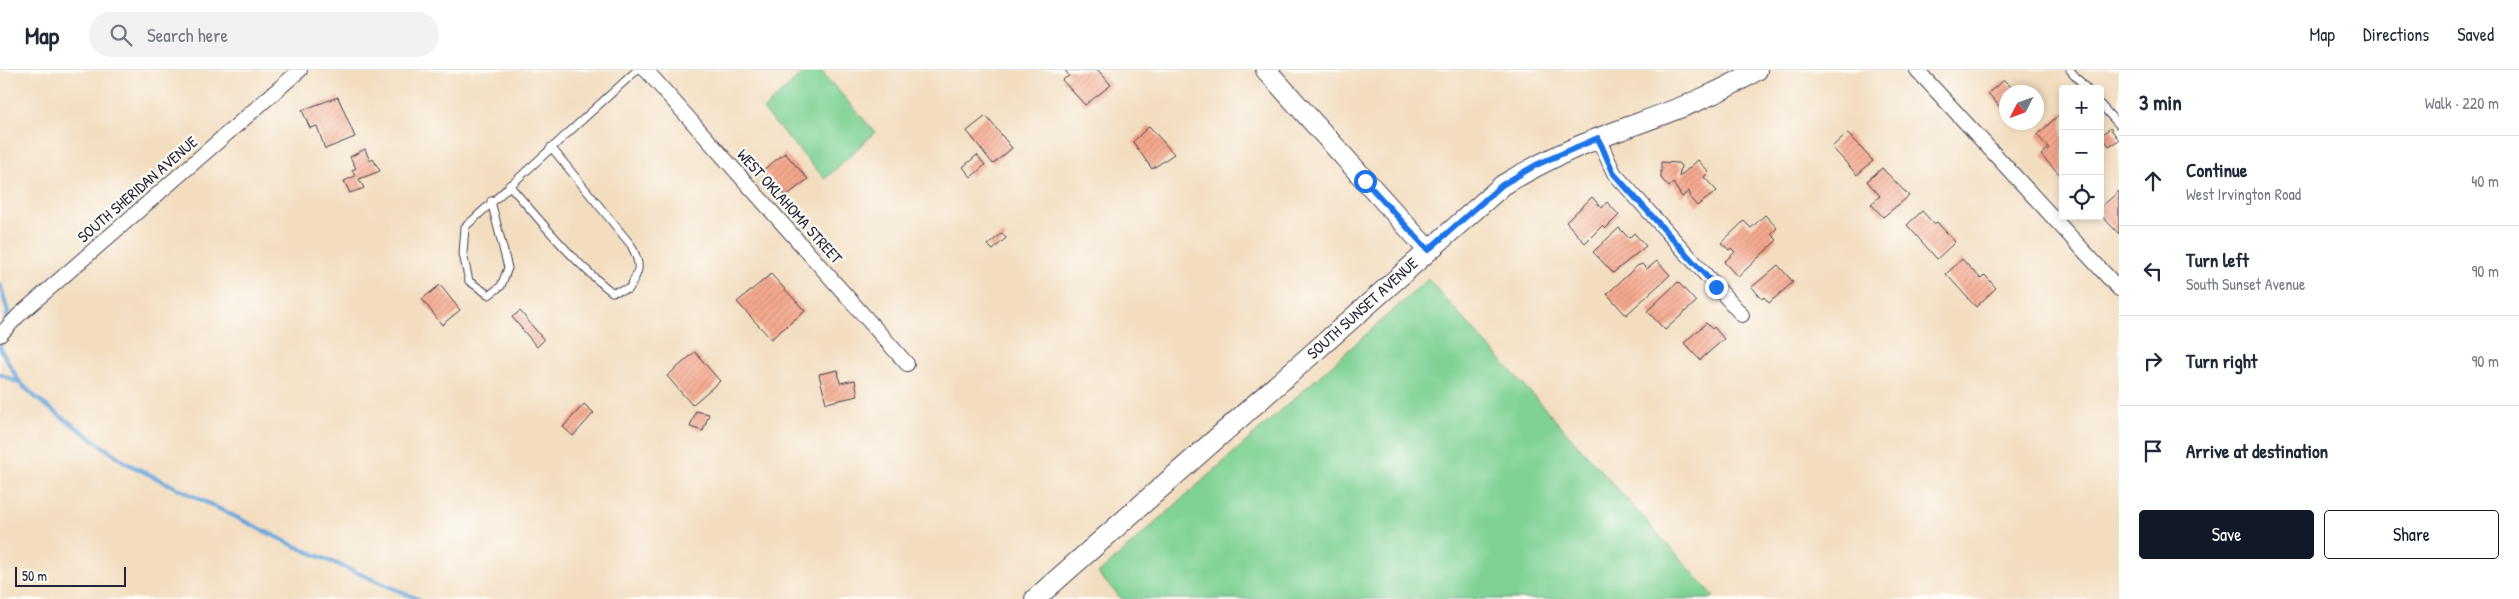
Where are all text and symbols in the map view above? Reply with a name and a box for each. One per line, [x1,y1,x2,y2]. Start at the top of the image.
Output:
search box [89,12,439,57]
text: Map [25,19,59,51]
icon: search [107,21,135,49]
text: Search here [147,22,228,48]
text: Map [2310,22,2335,47]
text: Directions [2363,22,2429,47]
text: Saved [2457,22,2494,47]
north arrow [1999,85,2044,130]
map controls [2059,85,2104,220]
button: + [2059,85,2104,130]
text: 3 min [2139,88,2182,117]
text: Walk · 220 m [2425,92,2499,114]
button: − [2059,130,2104,175]
street label: SOUTH SHERIDAN AVENUE [72,131,202,247]
street label: WEST OKLAHOMA STREET [732,144,848,269]
text: Continue [2186,157,2247,183]
icon: ahead [2139,167,2167,195]
route start [1354,170,1377,193]
text: 40 m [2471,170,2499,192]
button: locate [2059,175,2104,220]
text: West Irvington Road [2186,183,2301,205]
text: Turn left [2186,247,2249,273]
street label: SOUTH SUNSET AVENUE [1302,252,1422,364]
icon: left [2139,257,2167,285]
text: 90 m [2471,260,2499,282]
text: South Sunset Avenue [2186,273,2305,295]
route end [1705,276,1728,299]
icon: right [2139,347,2167,375]
text: Turn right [2186,348,2257,374]
text: 90 m [2471,350,2499,372]
icon: arrive [2139,437,2167,465]
text: Arrive at destination [2186,438,2328,464]
button: Save [2139,510,2314,559]
button: Share [2324,510,2499,559]
scale bar [15,564,126,587]
text: 50 m [22,566,47,585]

